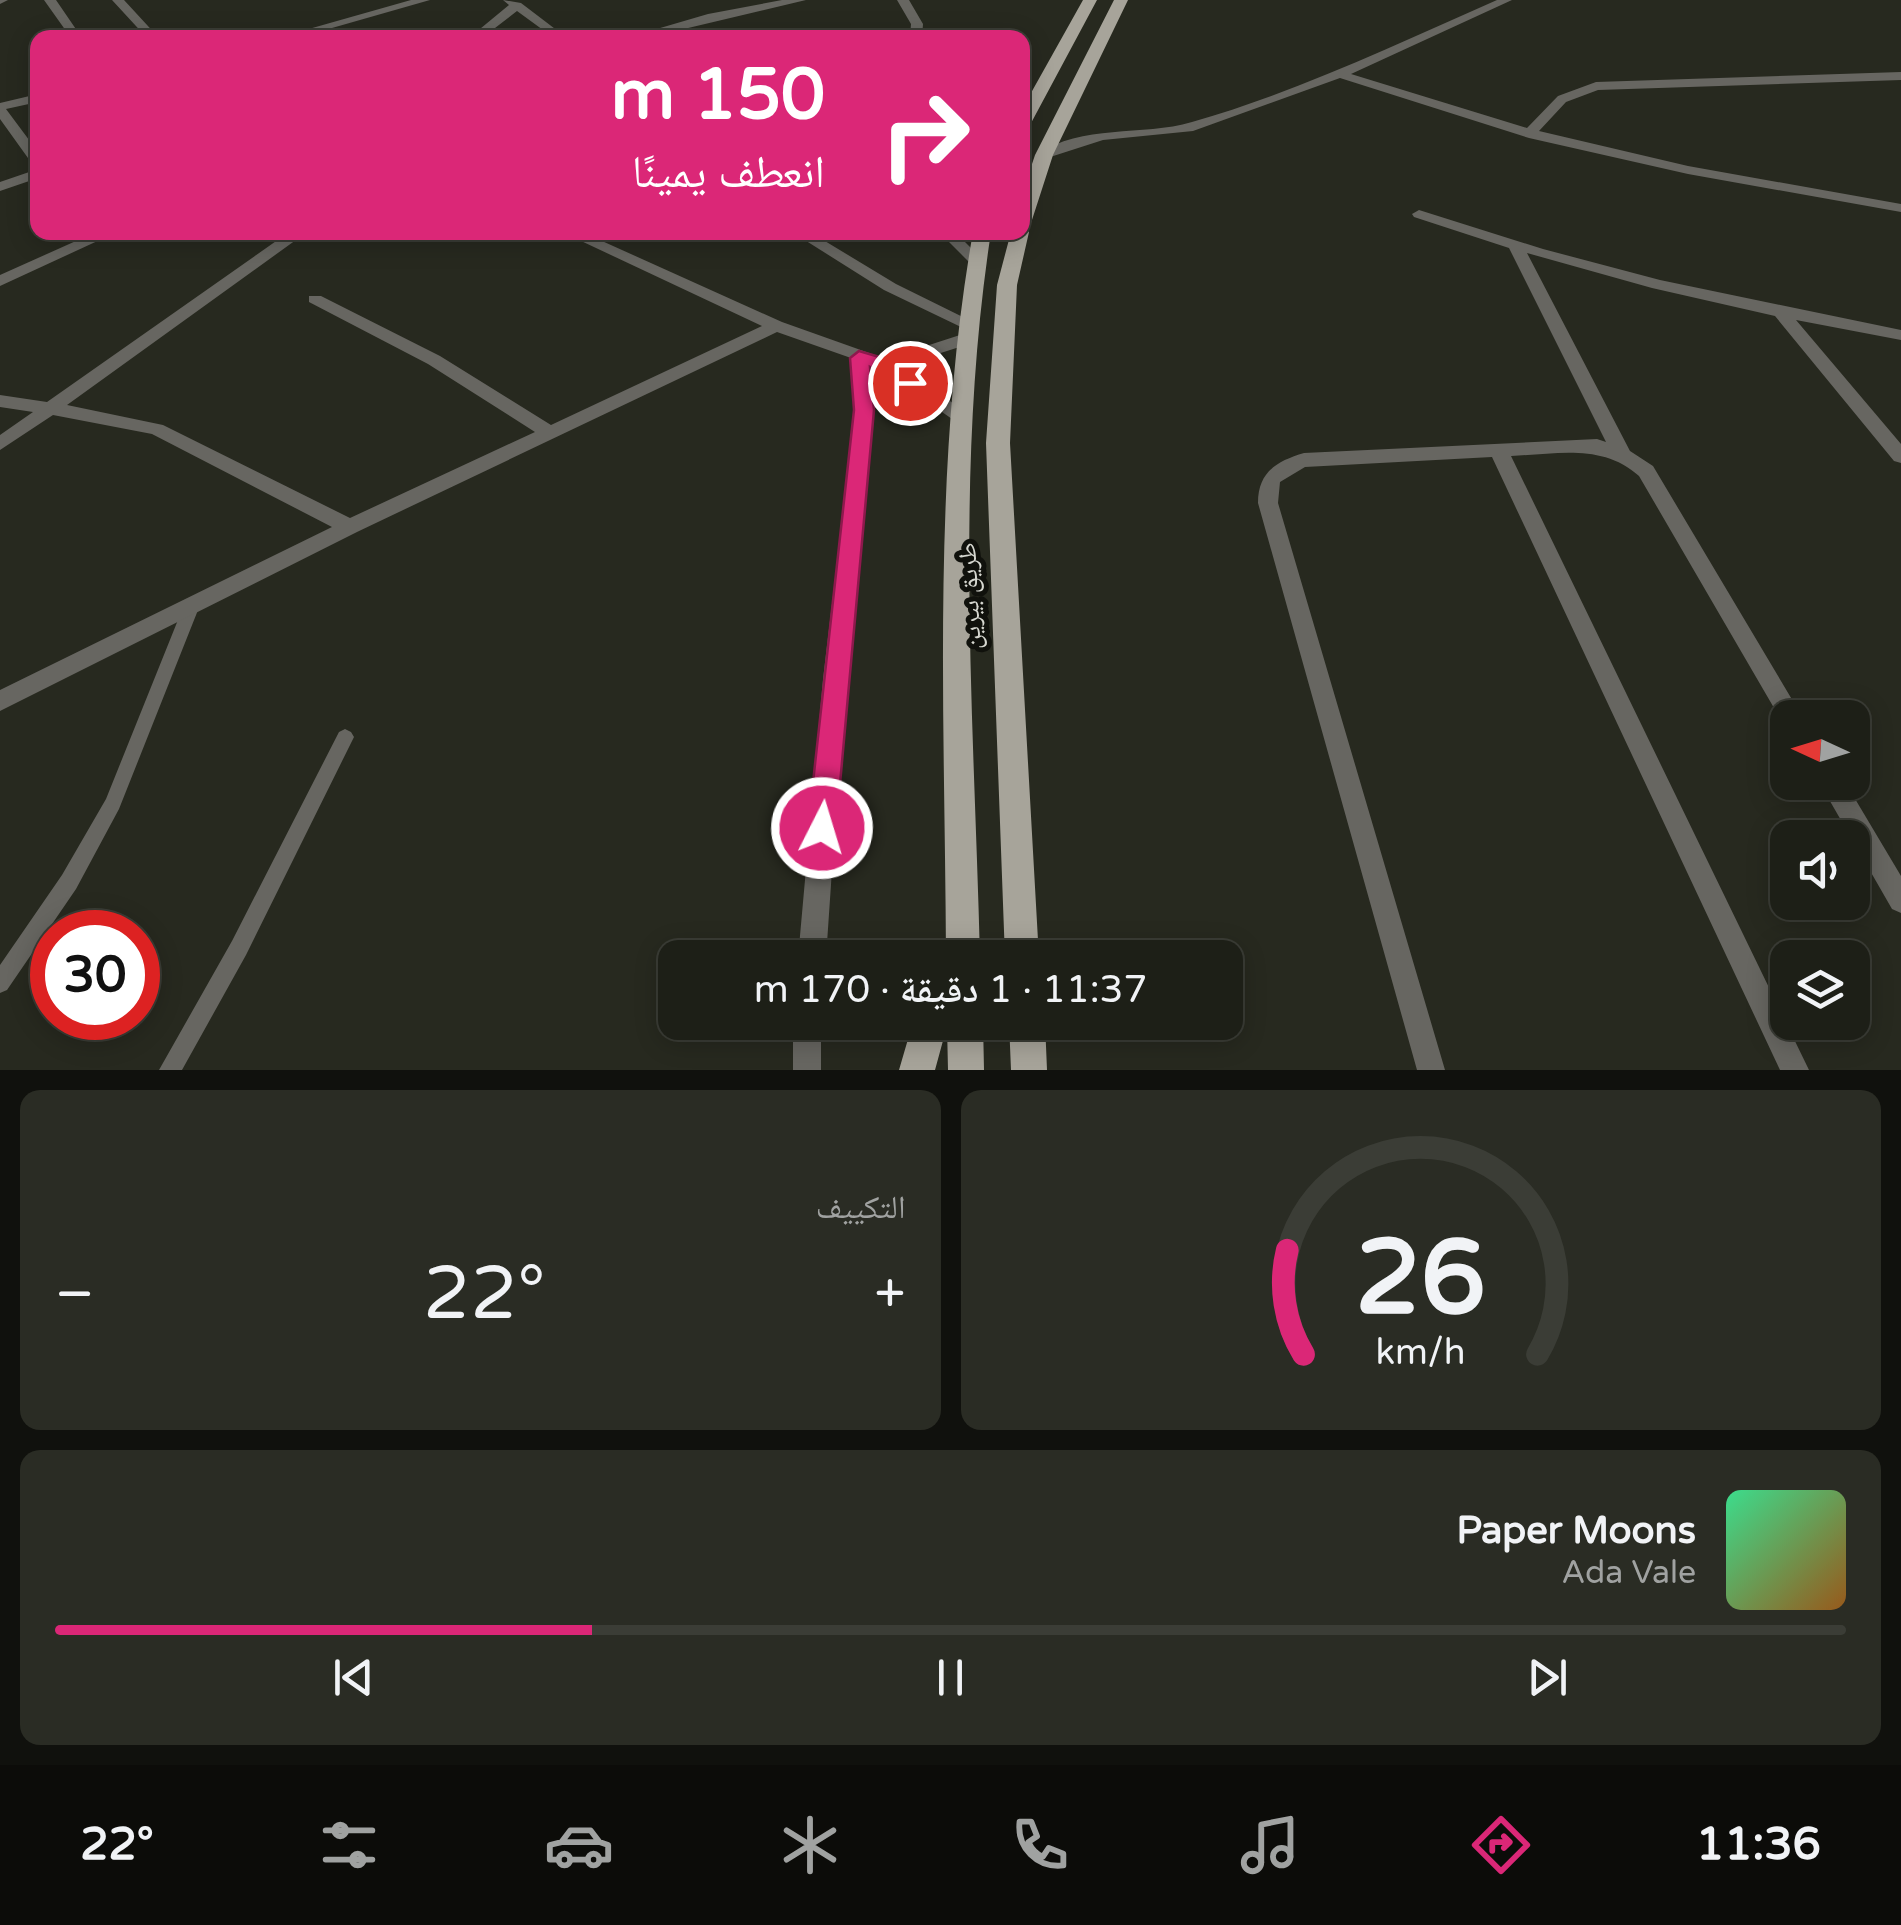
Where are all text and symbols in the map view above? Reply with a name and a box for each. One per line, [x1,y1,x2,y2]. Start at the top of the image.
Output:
text: 150 m [611,54,825,138]
icon: right [860,70,990,200]
text: انعطف يمينًا [632,146,825,200]
pin [868,341,953,426]
icon: arrive [883,356,938,411]
street label: طريق بيرين [952,542,988,650]
north arrow [1770,700,1870,800]
map controls [1770,700,1870,1040]
position arrow [770,776,874,880]
button: sound [1770,820,1870,920]
speed limit sign: 30 [30,910,160,1040]
button: layers [1770,940,1870,1040]
text: 11:37 · 1 دقيقة · 170 m [754,967,1147,1013]
text: التكييف [816,1189,906,1227]
text: 26 [1355,1217,1486,1342]
text: 22° [423,1249,546,1339]
text: − [55,1262,94,1328]
text: + [875,1262,906,1328]
text: km/h [1376,1331,1466,1374]
text: Paper Moons [1456,1508,1696,1554]
text: Ada Vale [1562,1554,1696,1592]
icon: previous [326,1650,381,1705]
icon: pause [923,1650,978,1705]
icon: next [1520,1650,1575,1705]
icon: filters [314,1810,384,1880]
icon: car [544,1810,614,1880]
icon: climate [775,1810,845,1880]
icon: phone [1005,1810,1075,1880]
icon: music [1235,1810,1305,1880]
icon: directions [1466,1810,1536,1880]
text: 22° [80,1818,154,1872]
text: 11:36 [1696,1818,1821,1872]

